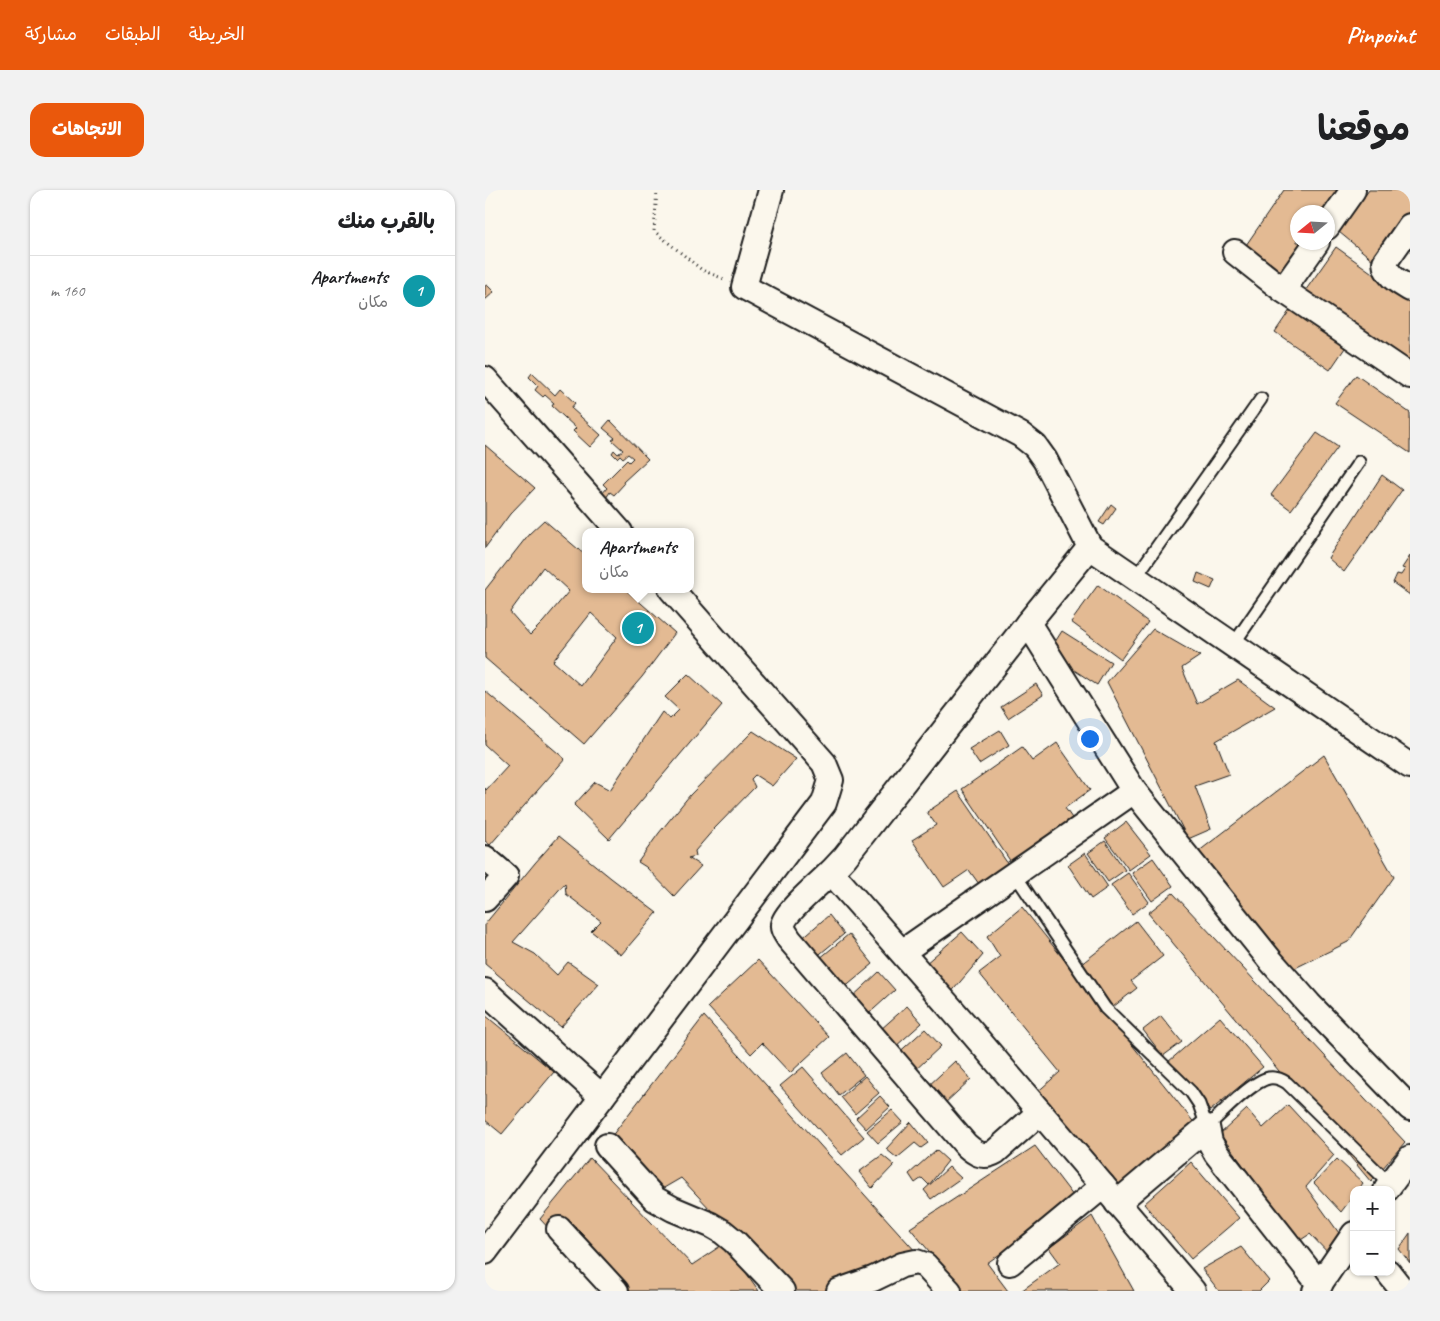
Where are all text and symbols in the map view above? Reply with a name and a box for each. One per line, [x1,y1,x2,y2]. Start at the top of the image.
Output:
text: Pinpoint [1346,20,1415,50]
text: مشاركة [25,23,77,45]
text: الطبقات [105,23,161,45]
text: الخريطة [189,23,245,45]
button: الاتجاهات [30,103,144,157]
text: موقعنا [1317,106,1410,151]
north arrow [1290,205,1335,250]
text: بالقرب منك [338,208,435,234]
text: Apartments [311,265,388,289]
text: 160 m [50,281,84,301]
text: 1 [415,281,423,301]
text: مكان [358,292,388,312]
popup [582,528,694,593]
text: Apartments [599,535,677,559]
text: مكان [599,562,629,582]
pin: 1 [622,609,654,647]
your location [1077,726,1103,752]
map controls [1350,1186,1395,1276]
button: + [1350,1186,1395,1231]
button: − [1350,1231,1395,1276]

